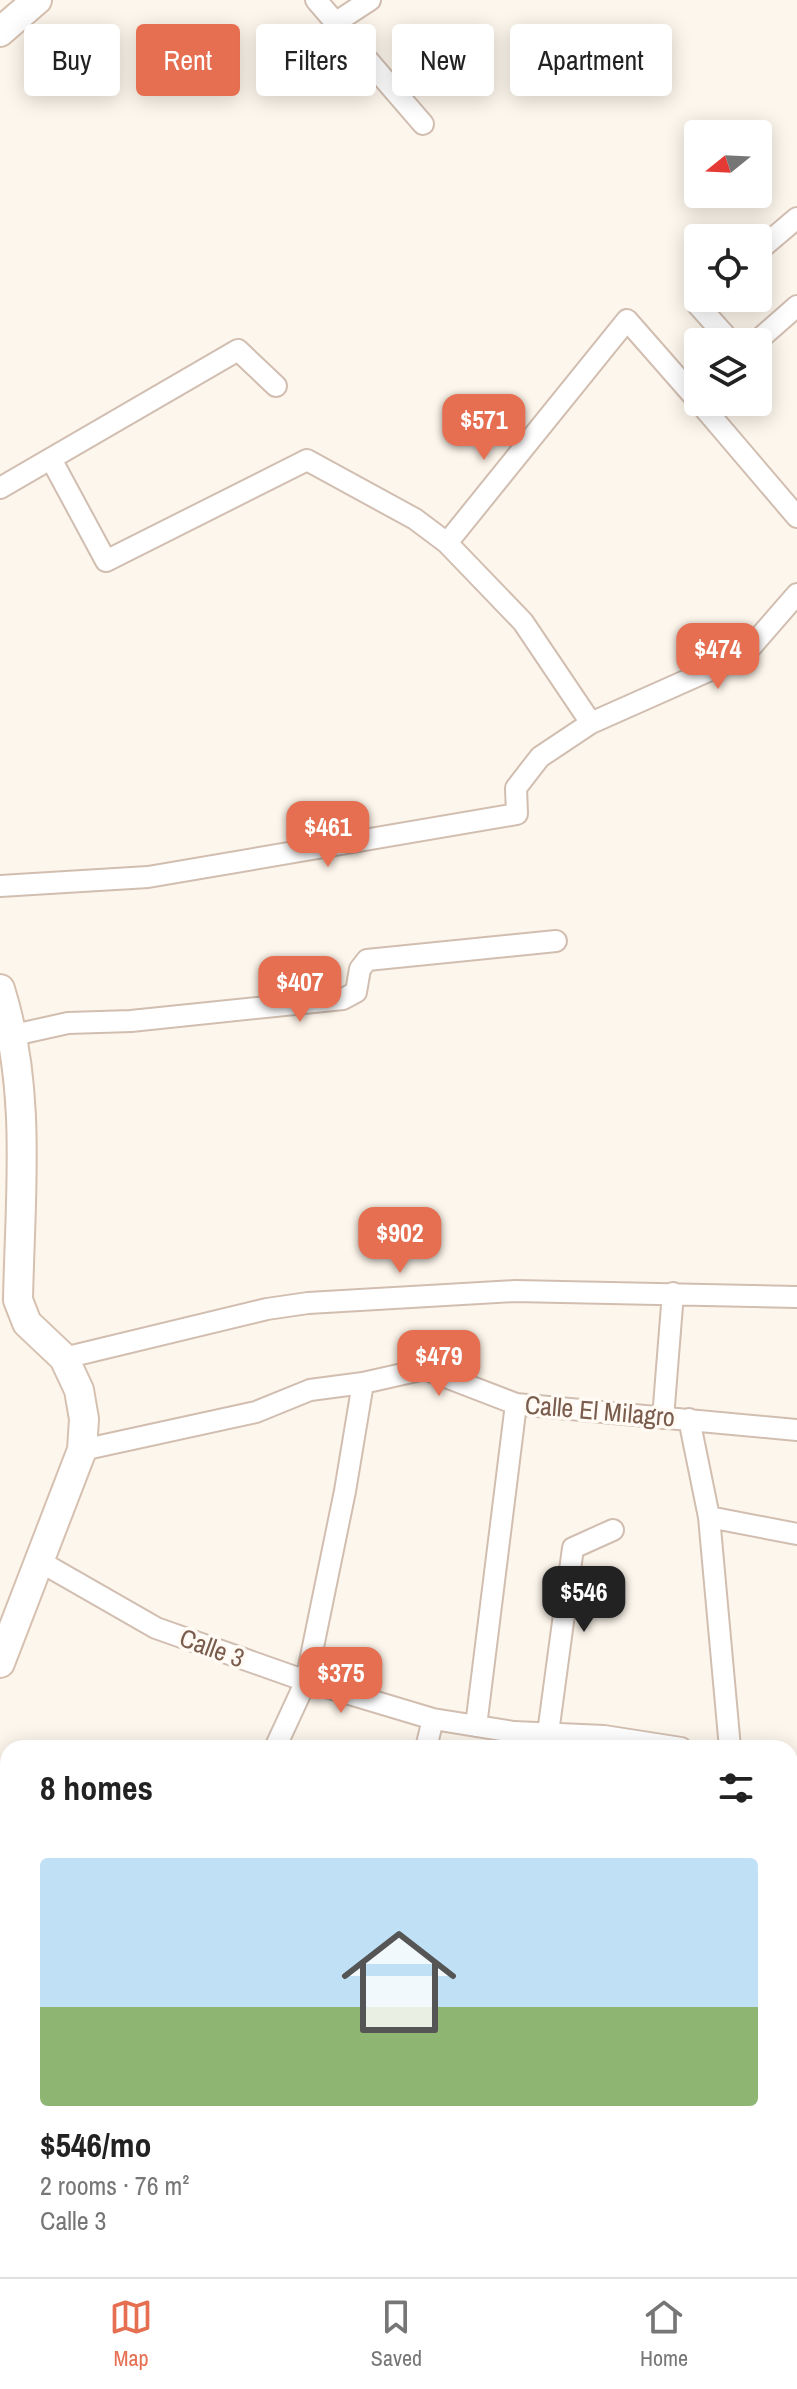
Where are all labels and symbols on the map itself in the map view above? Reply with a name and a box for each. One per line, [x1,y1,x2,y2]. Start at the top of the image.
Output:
north arrow [684,120,772,208]
pin: $571 [437,394,531,462]
pin: $474 [671,623,765,691]
pin: $461 [281,801,375,869]
pin: $407 [253,956,347,1024]
pin: $902 [353,1207,447,1275]
pin: $479 [392,1330,486,1398]
street label: Calle El Milagro [524,1387,677,1434]
pin: $546 [537,1566,631,1634]
street label: Calle 3 [175,1620,249,1675]
pin: $375 [294,1647,388,1715]

